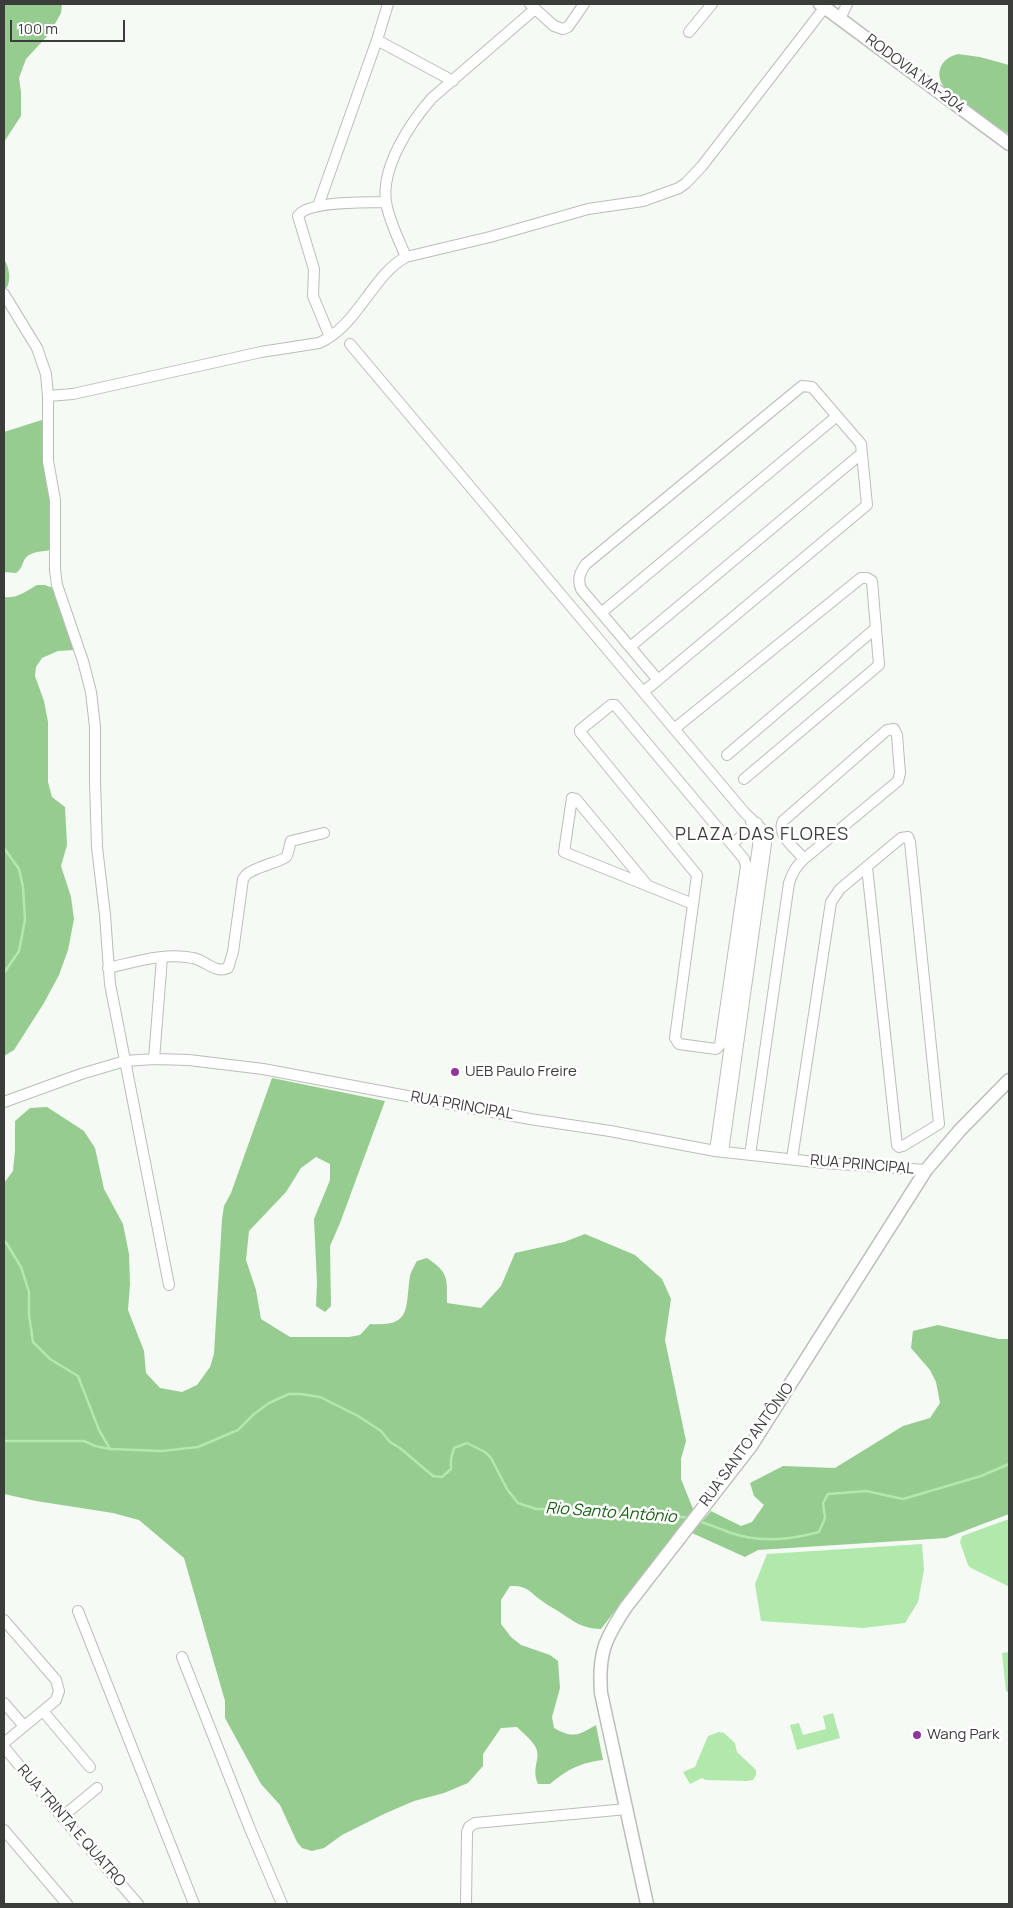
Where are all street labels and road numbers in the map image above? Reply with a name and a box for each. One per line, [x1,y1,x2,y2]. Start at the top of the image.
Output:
street label: RODOVIA MA-204 [862,31,968,117]
street label: RUA PRINCIPAL [409,1088,515,1124]
street label: RUA PRINCIPAL [809,1152,915,1178]
street label: RUA SANTO ANTÔNIO [696,1380,798,1510]
street label: RUA TRINTA E QUATRO [13,1761,129,1891]

